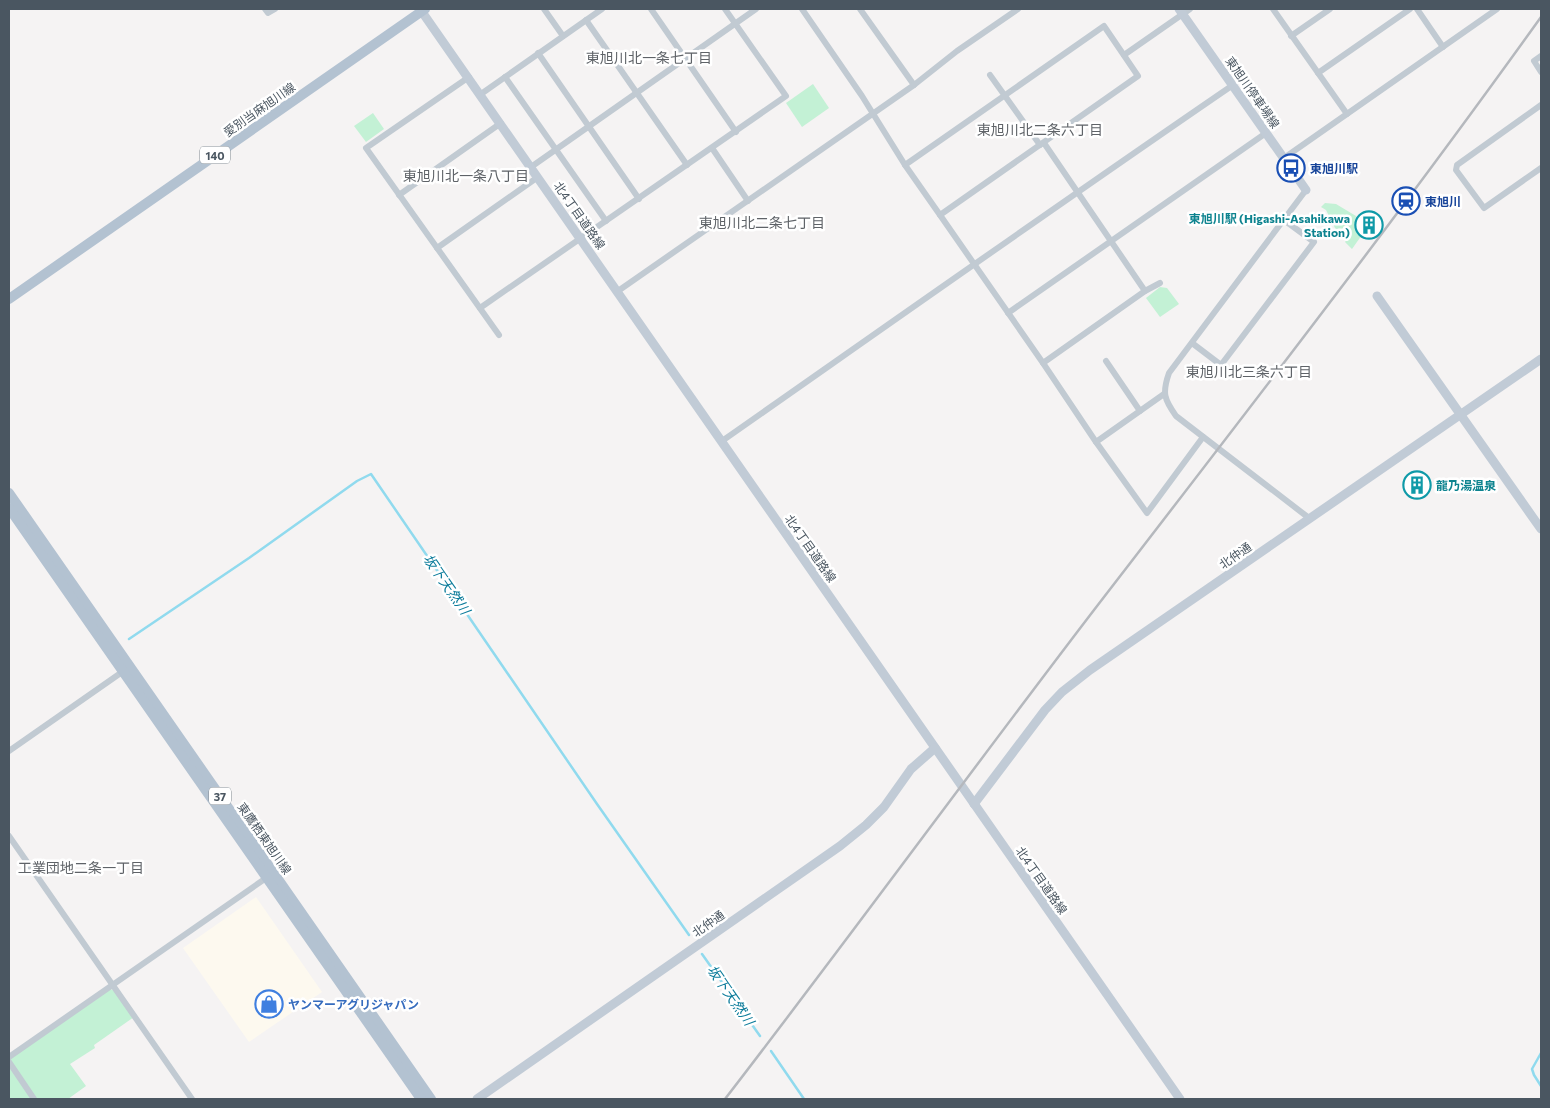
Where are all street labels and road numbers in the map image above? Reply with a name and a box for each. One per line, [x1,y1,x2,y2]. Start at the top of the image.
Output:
street label: 東旭川停車場線 [1223,54,1283,130]
street label: 愛別当麻旭川線 [221,79,297,139]
road number: 140 [200,146,230,164]
street label: 北4丁目道路線 [552,179,608,251]
street label: 北4丁目道路線 [783,512,839,584]
street label: 北仲通 [1216,539,1254,571]
road number: 37 [209,788,231,804]
street label: 東鷹栖東旭川線 [235,800,295,876]
street label: 北4丁目道路線 [1014,844,1070,916]
street label: 北仲通 [689,907,727,939]

